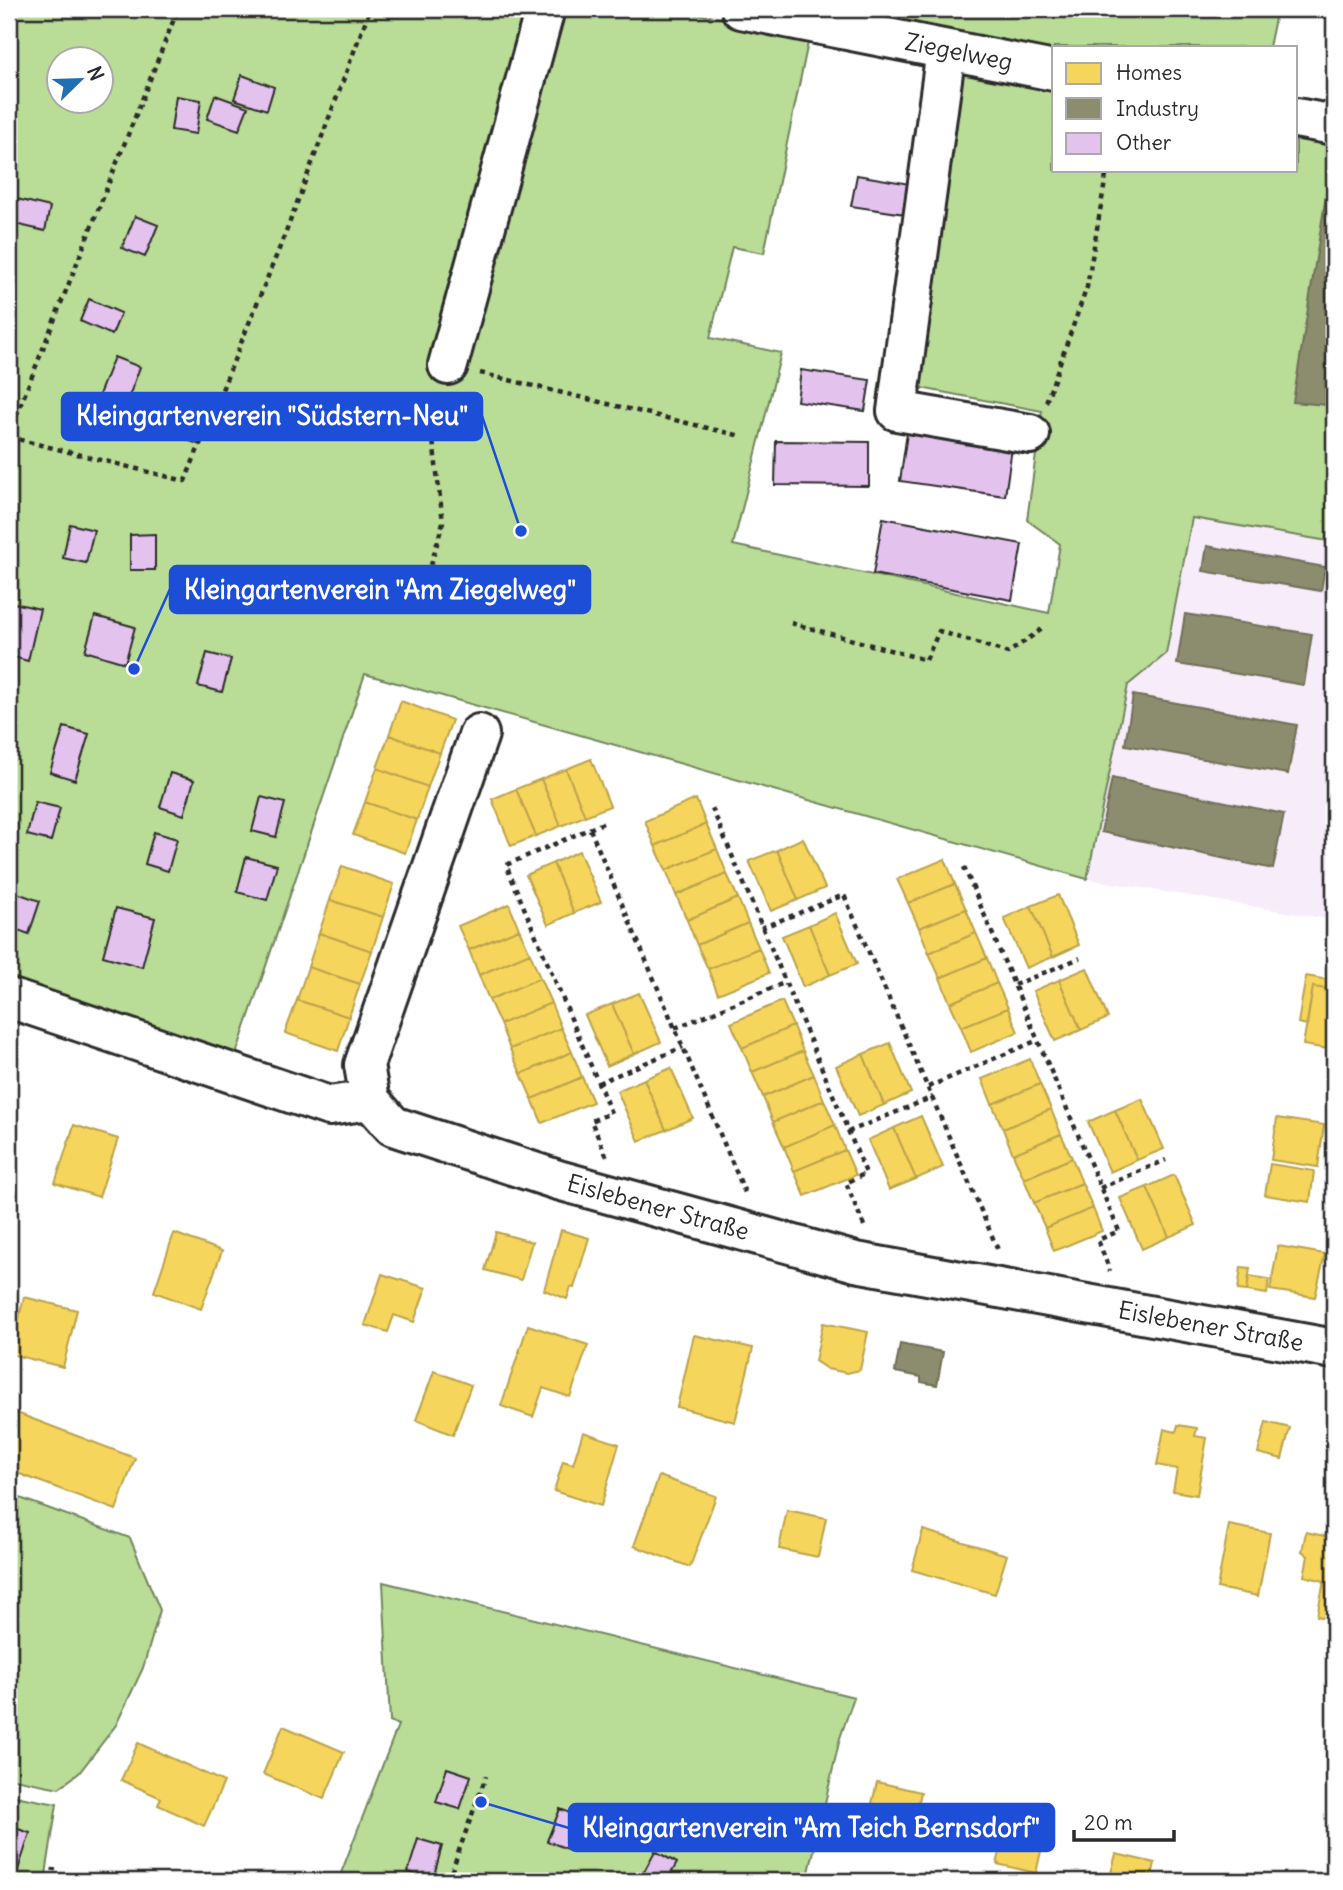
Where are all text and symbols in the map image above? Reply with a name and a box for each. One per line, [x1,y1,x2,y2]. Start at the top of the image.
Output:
street label: Ziegelweg [903,26,1015,76]
north arrow [46,46,116,116]
legend [1052,46,1298,172]
text: Homes [1116,59,1182,86]
text: N [82,63,109,84]
text: Industry [1116,95,1199,122]
text: Other [1116,129,1172,156]
callout: Kleingartenverein "Südstern-Neu" [62,393,482,440]
text: Kleingartenverein "Südstern-Neu" [76,399,468,432]
callout: Kleingartenverein "Am Ziegelweg" [170,566,590,613]
text: Kleingartenverein "Am Ziegelweg" [184,573,576,606]
street label: Eislebener Straße [564,1167,753,1246]
street label: Eislebener Straße [1116,1294,1306,1357]
scale bar [1074,1799,1173,1843]
callout: Kleingartenverein "Am Teich Bernsdorf" [569,1804,1054,1851]
text: 20 m [1084,1809,1133,1836]
text: Kleingartenverein "Am Teich Bernsdorf" [582,1811,1040,1844]

